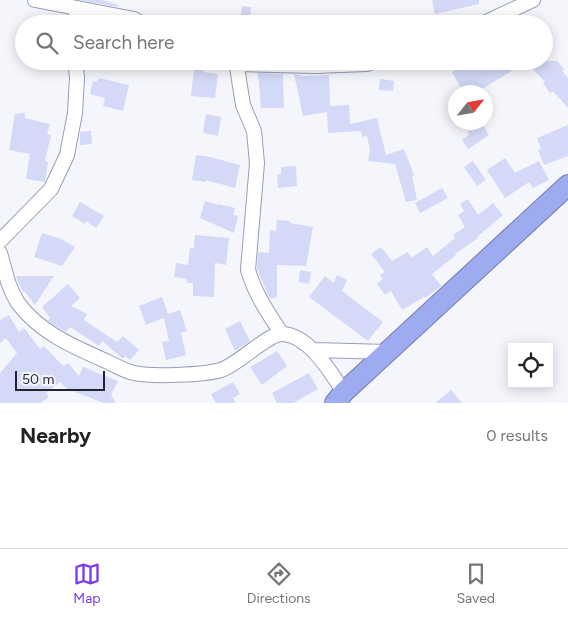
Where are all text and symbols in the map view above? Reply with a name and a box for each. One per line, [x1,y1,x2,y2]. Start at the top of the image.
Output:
search box [15,15,553,70]
icon: search [33,29,61,57]
text: Search here [73,31,175,54]
north arrow [448,85,493,130]
map controls [508,343,553,388]
button: locate [508,343,553,388]
scale bar [15,368,105,391]
text: 50 m [22,371,54,388]
text: Nearby [20,423,91,448]
text: 0 results [486,426,548,445]
tab: Map [73,560,101,607]
tab: Directions [247,560,311,607]
tab: Saved [456,560,495,607]

